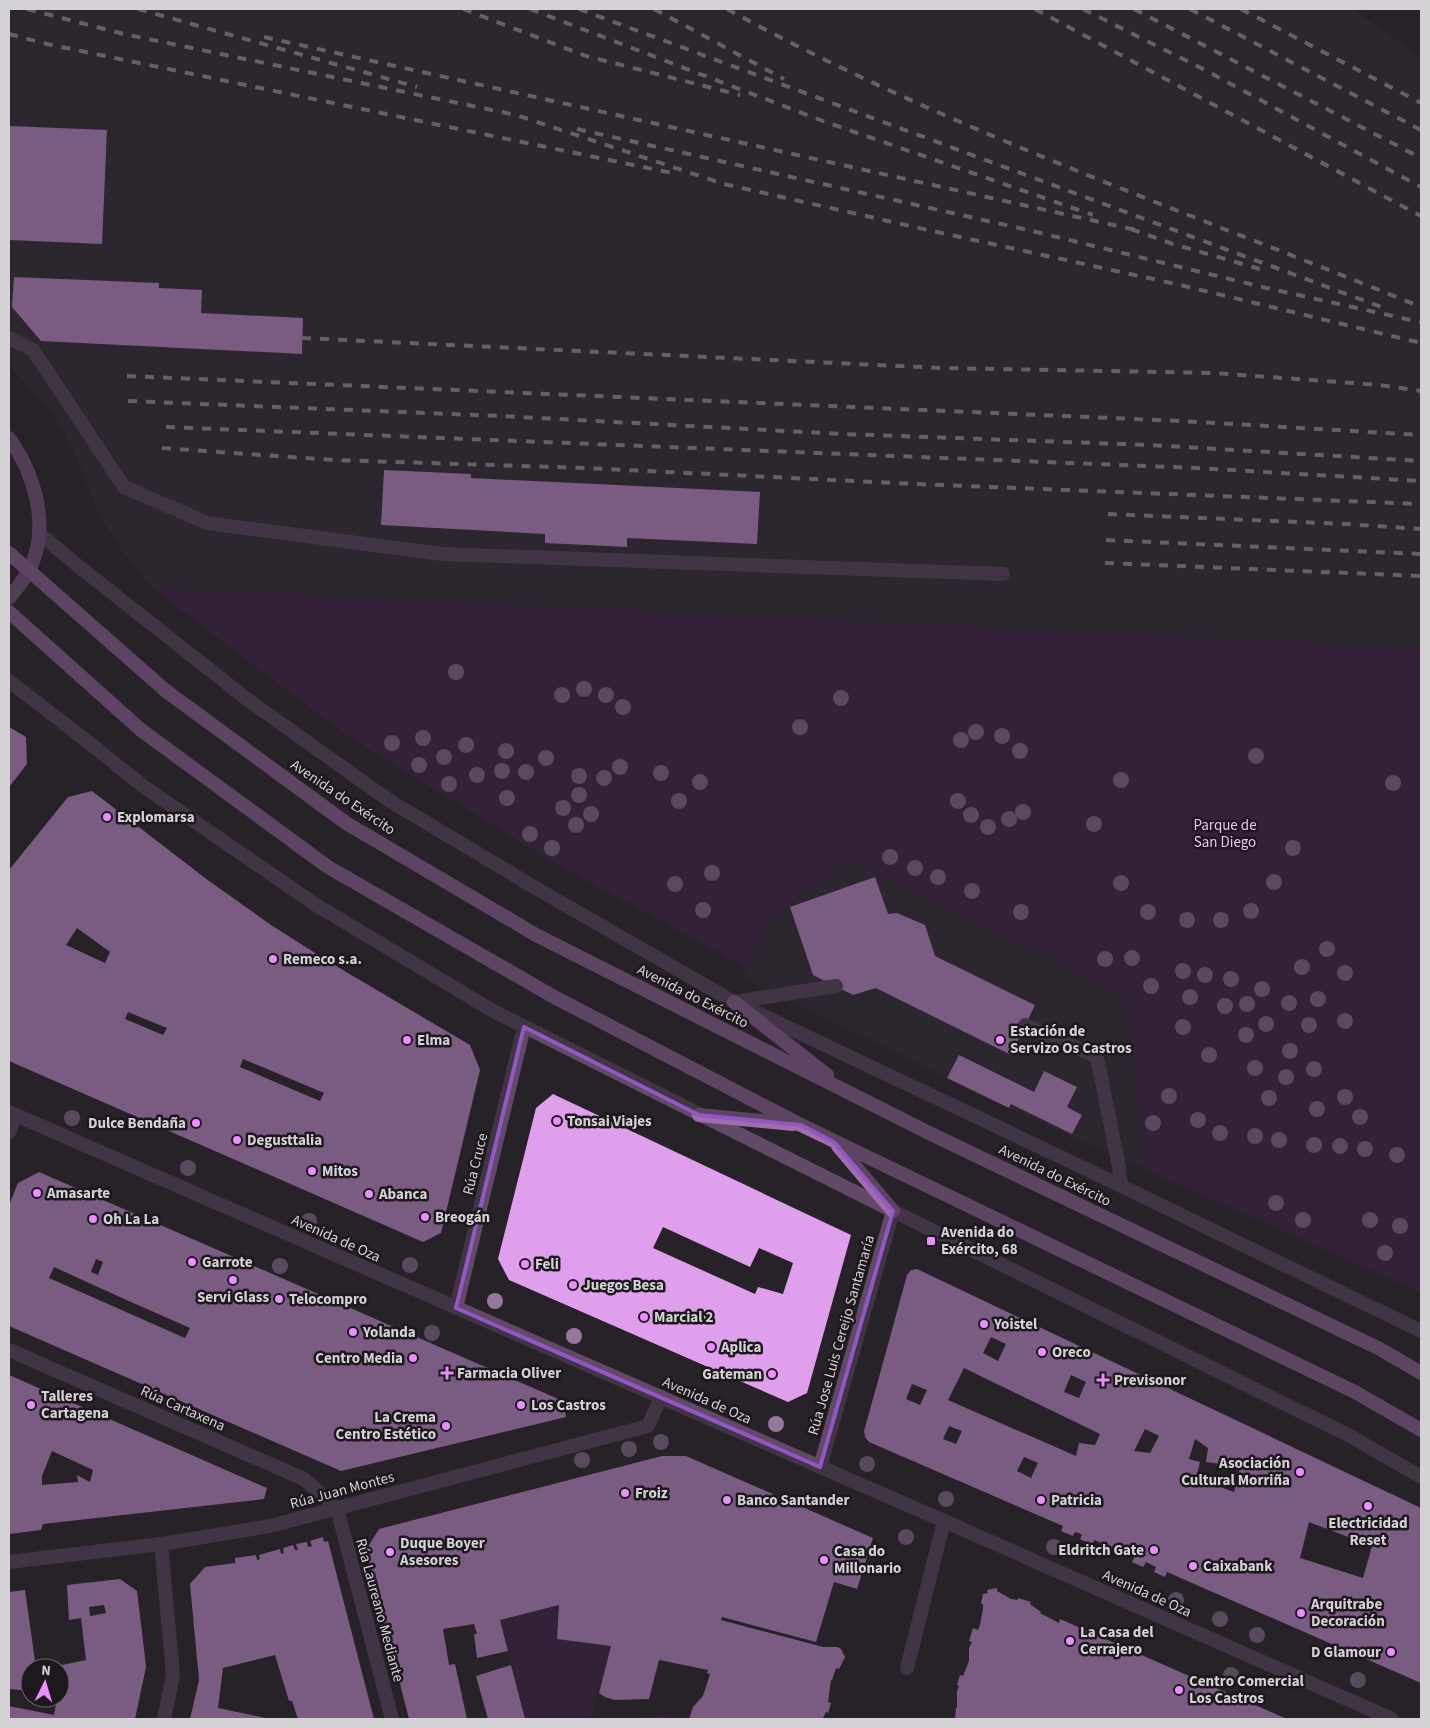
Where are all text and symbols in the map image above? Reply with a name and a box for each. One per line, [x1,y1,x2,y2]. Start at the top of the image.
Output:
street label: Avenida do Exército [286,754,399,840]
place label: Explomarsa [117,807,195,828]
marker: Explomarsa [101,811,113,823]
park label: Parque de San Diego [1193,815,1257,853]
place label: Remeco s.a. [283,949,362,970]
marker: Remeco s.a. [267,953,279,965]
street label: Avenida do Exército [633,959,752,1034]
place label: Estación de Servizo Os Castros [1010,1021,1132,1059]
place label: Elma [417,1030,450,1051]
marker: Elma [401,1034,413,1046]
marker: Estación de Servizo Os Castros [994,1034,1006,1046]
place label: Tonsai Viajes [567,1111,652,1132]
place label: Dulce Bendaña [88,1113,186,1134]
marker: Tonsai Viajes [551,1115,563,1127]
marker: Dulce Bendaña [190,1117,202,1129]
place label: Degusttalia [247,1130,322,1151]
street label: Rúa Cruce [458,1131,493,1197]
marker: Degusttalia [231,1134,243,1146]
street label: Avenida do Exército [995,1139,1114,1212]
place label: Mitos [322,1161,358,1182]
marker: Mitos [306,1165,318,1177]
place label: Amasarte [46,1183,110,1204]
place label: Abanca [378,1184,427,1205]
marker: Amasarte [31,1187,43,1199]
marker: Abanca [363,1188,375,1200]
place label: Breogán [435,1207,490,1228]
place label: Oh La La [103,1209,159,1230]
street label: Avenida de Oza [288,1209,384,1267]
marker: Breogán [419,1211,431,1223]
marker: Oh La La [87,1213,99,1225]
place label: Avenida do Exército, 68 [940,1222,1018,1260]
street label: Rúa Jose Luis Cereijo Santamaría [803,1233,880,1438]
marker: Avenida do Exército, 68 [925,1235,937,1247]
place label: Garrote [202,1252,253,1273]
place label: Feli [535,1254,559,1275]
marker: Garrote [186,1256,198,1268]
marker: Feli [519,1258,531,1270]
marker: Servi Glass [227,1274,239,1286]
place label: Juegos Besa [583,1275,664,1296]
marker: Juegos Besa [567,1279,579,1291]
place label: Servi Glass [197,1287,269,1308]
place label: Telocompro [289,1289,367,1310]
marker: Telocompro [273,1293,285,1305]
place label: Marcial 2 [654,1307,714,1328]
marker: Marcial 2 [638,1311,650,1323]
place label: Yoistel [993,1314,1038,1335]
marker: Yoistel [978,1318,990,1330]
place label: Yolanda [362,1322,416,1343]
marker: Yolanda [347,1326,359,1338]
place label: Aplica [720,1337,761,1358]
marker: Aplica [705,1341,717,1353]
place label: Oreco [1052,1342,1091,1363]
marker: Oreco [1036,1346,1048,1358]
place label: Centro Media [315,1348,403,1369]
marker: Centro Media [407,1352,419,1364]
place label: Farmacia Oliver [457,1363,561,1384]
place label: Gateman [702,1364,762,1385]
marker: Farmacia Oliver [441,1367,453,1379]
marker: Gateman [766,1368,778,1380]
place label: Previsonor [1114,1370,1186,1391]
street label: Avenida de Oza [659,1371,755,1429]
marker: Previsonor [1096,1373,1110,1387]
street label: Rúa Cartaxena [137,1380,228,1436]
place label: Talleres Cartagena [41,1386,109,1424]
place label: Los Castros [531,1395,606,1416]
marker: Talleres Cartagena [25,1399,37,1411]
marker: Los Castros [515,1399,527,1411]
place label: La Crema Centro Estético [336,1407,436,1445]
marker: La Crema Centro Estético [440,1420,452,1432]
place label: Asociación Cultural Morriña [1181,1453,1290,1491]
street label: Rúa Juan Montes [288,1466,397,1514]
marker: Asociación Cultural Morriña [1294,1466,1306,1478]
place label: Froiz [635,1483,668,1504]
marker: Froiz [619,1487,631,1499]
place label: Banco Santander [737,1490,850,1511]
place label: Patricia [1051,1490,1102,1511]
marker: Banco Santander [721,1494,733,1506]
marker: Patricia [1035,1494,1047,1506]
marker: Electricidad Reset [1362,1500,1374,1512]
place label: Electricidad Reset [1328,1513,1408,1551]
place label: Duque Boyer Asesores [399,1533,485,1571]
street label: Rúa Laureano Mediante [350,1536,409,1684]
place label: Eldritch Gate [1058,1540,1144,1561]
place label: Casa do Millonario [834,1541,901,1579]
marker: Eldritch Gate [1148,1544,1160,1556]
marker: Duque Boyer Asesores [384,1546,396,1558]
marker: Casa do Millonario [818,1554,830,1566]
place label: Caixabank [1203,1556,1273,1577]
marker: Caixabank [1187,1560,1199,1572]
street label: Avenida de Oza [1099,1564,1195,1622]
place label: Arquitrabe Decoración [1310,1594,1385,1632]
marker: Arquitrabe Decoración [1295,1607,1307,1619]
place label: La Casa del Cerrajero [1080,1622,1154,1660]
marker: La Casa del Cerrajero [1064,1635,1076,1647]
place label: D Glamour [1311,1642,1381,1663]
marker: D Glamour [1385,1646,1397,1658]
north arrow [20,1658,70,1708]
text: N [41,1661,52,1681]
place label: Centro Comercial Los Castros [1189,1671,1305,1709]
marker: Centro Comercial Los Castros [1173,1684,1185,1696]

